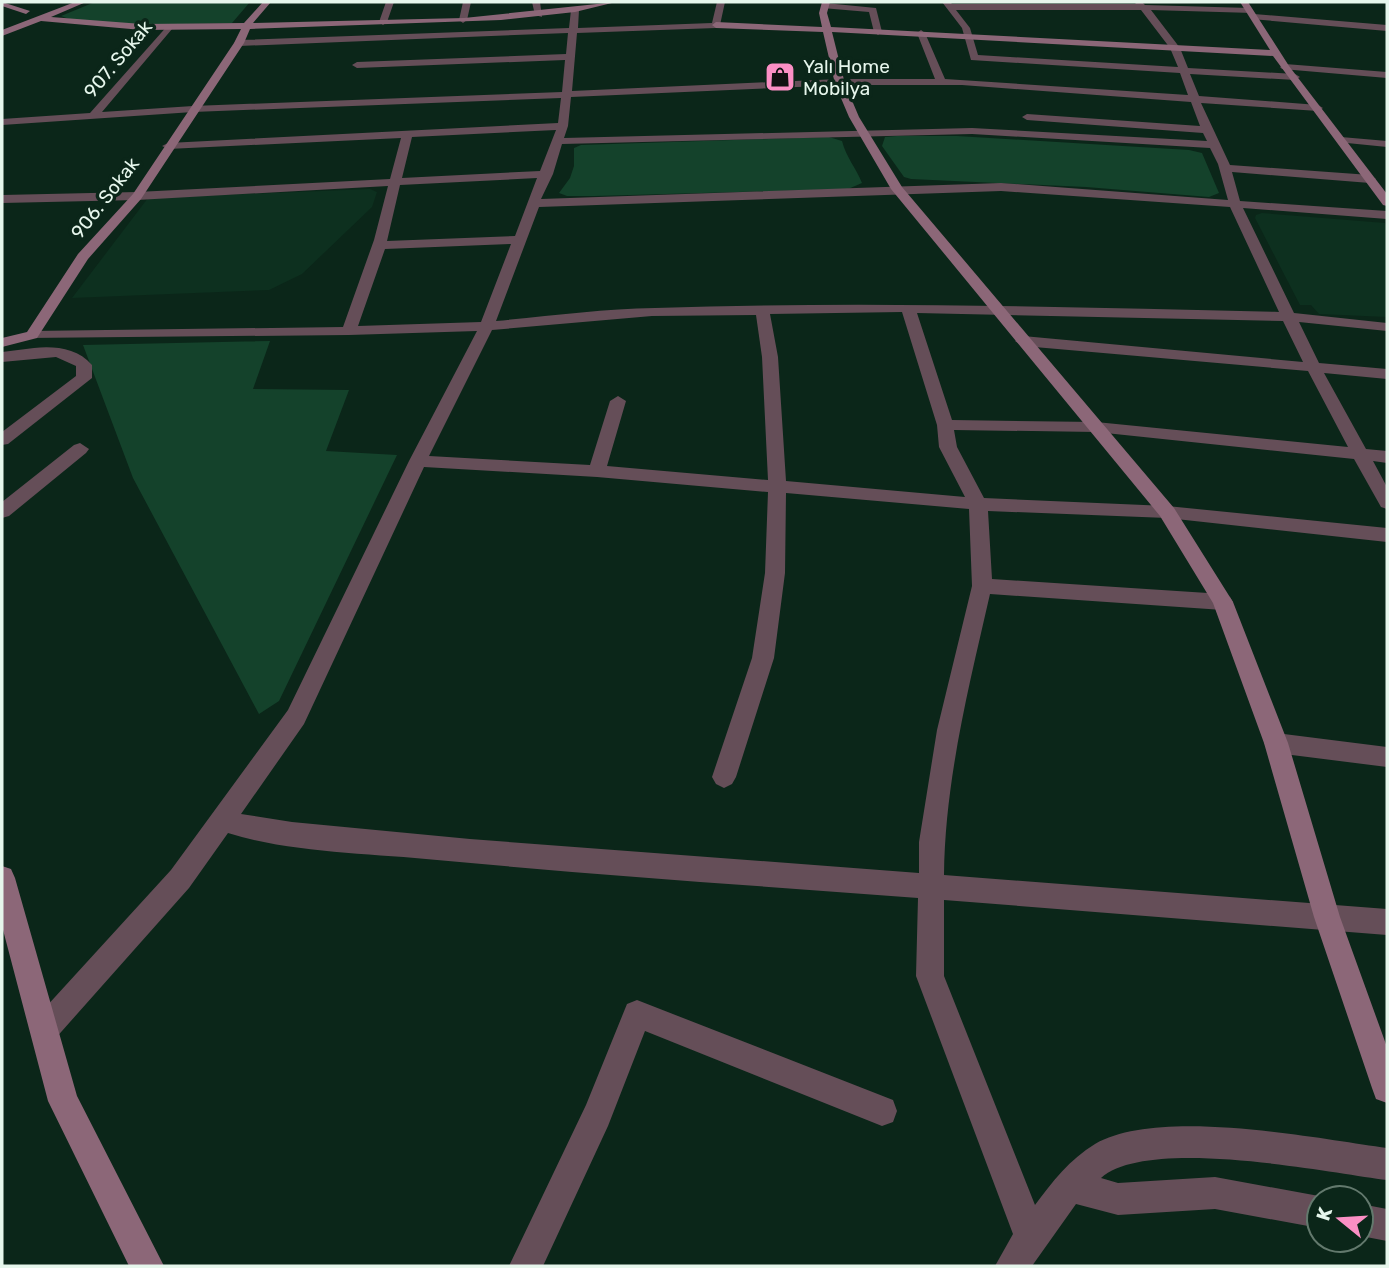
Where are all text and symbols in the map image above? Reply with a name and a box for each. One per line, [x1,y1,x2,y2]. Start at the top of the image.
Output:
street label: 907. Sokak [79,15,157,102]
place label: Yalı Home Mobilya [803,55,890,100]
shop icon: Yalı Home Mobilya [763,60,797,94]
street label: 906. Sokak [66,153,144,243]
north arrow [1305,1184,1375,1254]
text: K [1311,1204,1337,1223]

